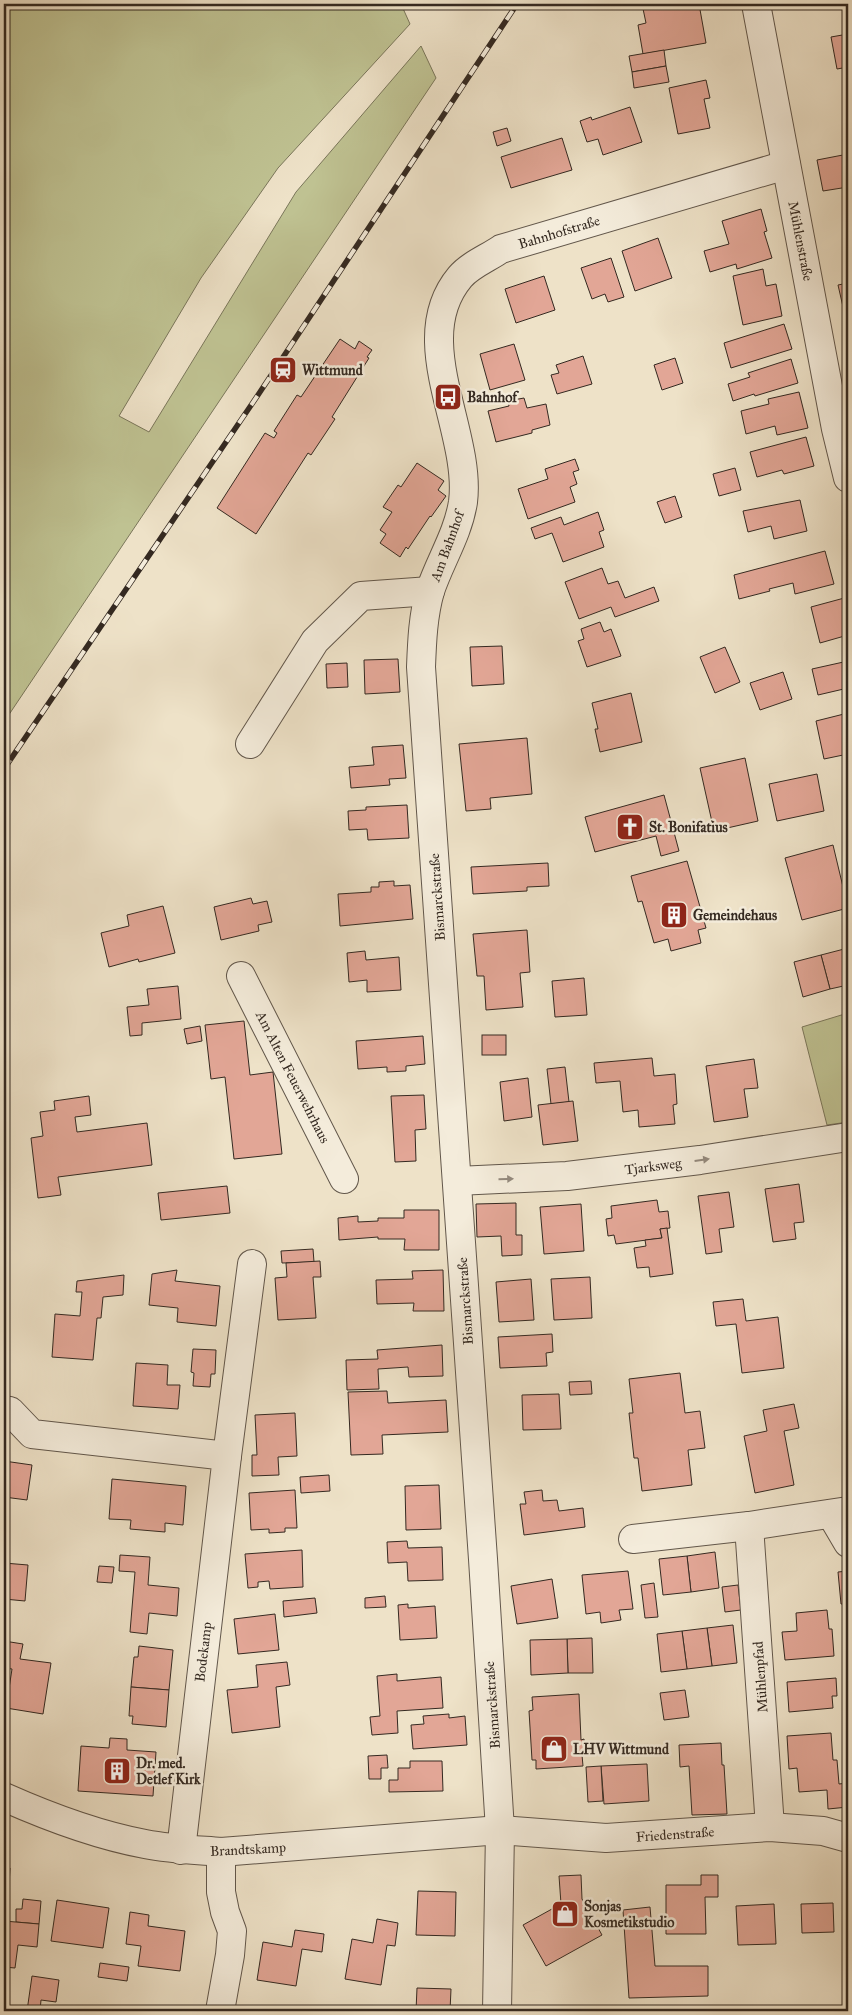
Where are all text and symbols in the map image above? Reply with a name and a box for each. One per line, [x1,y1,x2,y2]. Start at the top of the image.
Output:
street label: Mühlenstraße [784,200,817,283]
street label: Bahnhofstraße [516,212,602,253]
station icon: Wittmund [268,355,298,385]
place label: Wittmund [302,362,364,379]
bus stop icon: Bahnhof [433,382,463,412]
place label: Bahnhof [467,389,519,406]
street label: Am Bahnhof [426,506,469,585]
church icon: St. Bonifatius [615,812,645,842]
place label: St. Bonifatius [649,819,728,836]
street label: Bismarckstraße [426,852,449,941]
building icon: Gemeindehaus [659,900,689,930]
place label: Gemeindehaus [693,907,777,924]
street label: Am Alten Feuerwehrhaus [251,1007,333,1146]
street label: Tjarksweg [624,1155,683,1178]
one-way arrow [695,1155,711,1163]
one-way arrow [498,1175,514,1183]
street label: Bismarckstraße [454,1256,477,1345]
street label: Bodekamp [191,1621,216,1683]
street label: Mühlenpfad [750,1641,771,1713]
street label: Bismarckstraße [481,1660,504,1749]
shop icon: LHV Wittmund [539,1734,569,1764]
place label: LHV Wittmund [573,1741,670,1758]
place label: Dr. med. Detlef Kirk [136,1755,201,1788]
building icon: Dr. med. Detlef Kirk [102,1756,132,1786]
street label: Friedenstraße [635,1823,715,1846]
street label: Brandtskamp [210,1839,286,1860]
place label: Sonjas Kosmetikstudio [584,1898,674,1931]
shop icon: Sonjas Kosmetikstudio [550,1899,580,1929]

